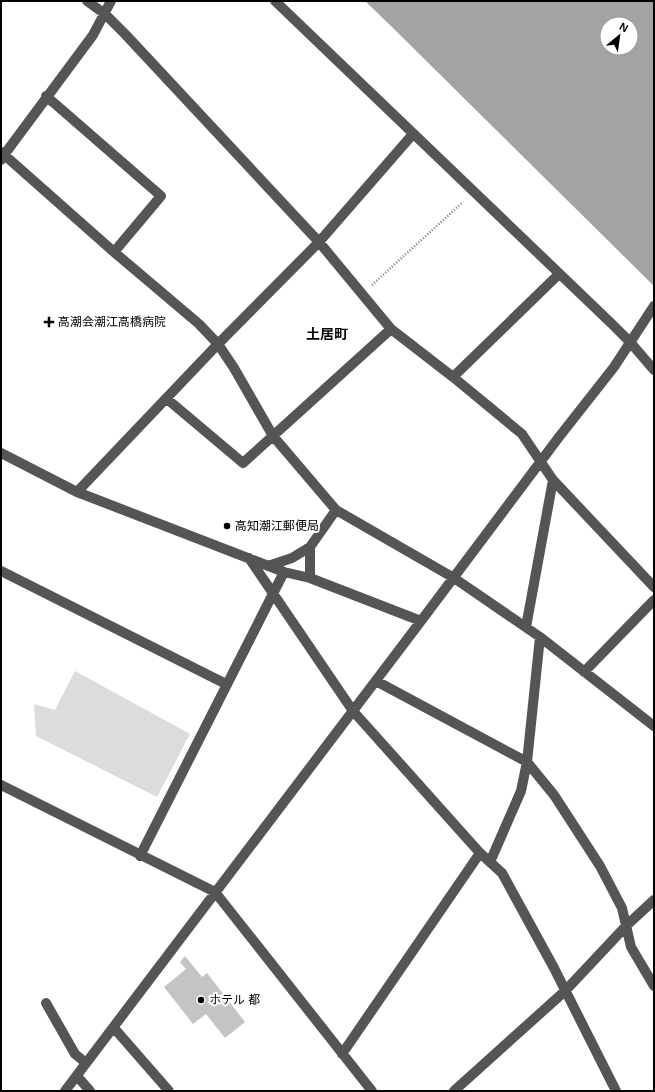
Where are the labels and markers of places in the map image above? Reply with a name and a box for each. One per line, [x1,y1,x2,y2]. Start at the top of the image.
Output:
place label: 高潮会潮江高橋病院 [58,315,166,329]
marker: 高潮会潮江高橋病院 [43,316,55,328]
place label: 高知潮江郵便局 [235,519,319,533]
marker: 高知潮江郵便局 [222,521,232,531]
place label: ホテル 都 [209,993,260,1007]
marker: ホテル 都 [196,995,206,1005]

